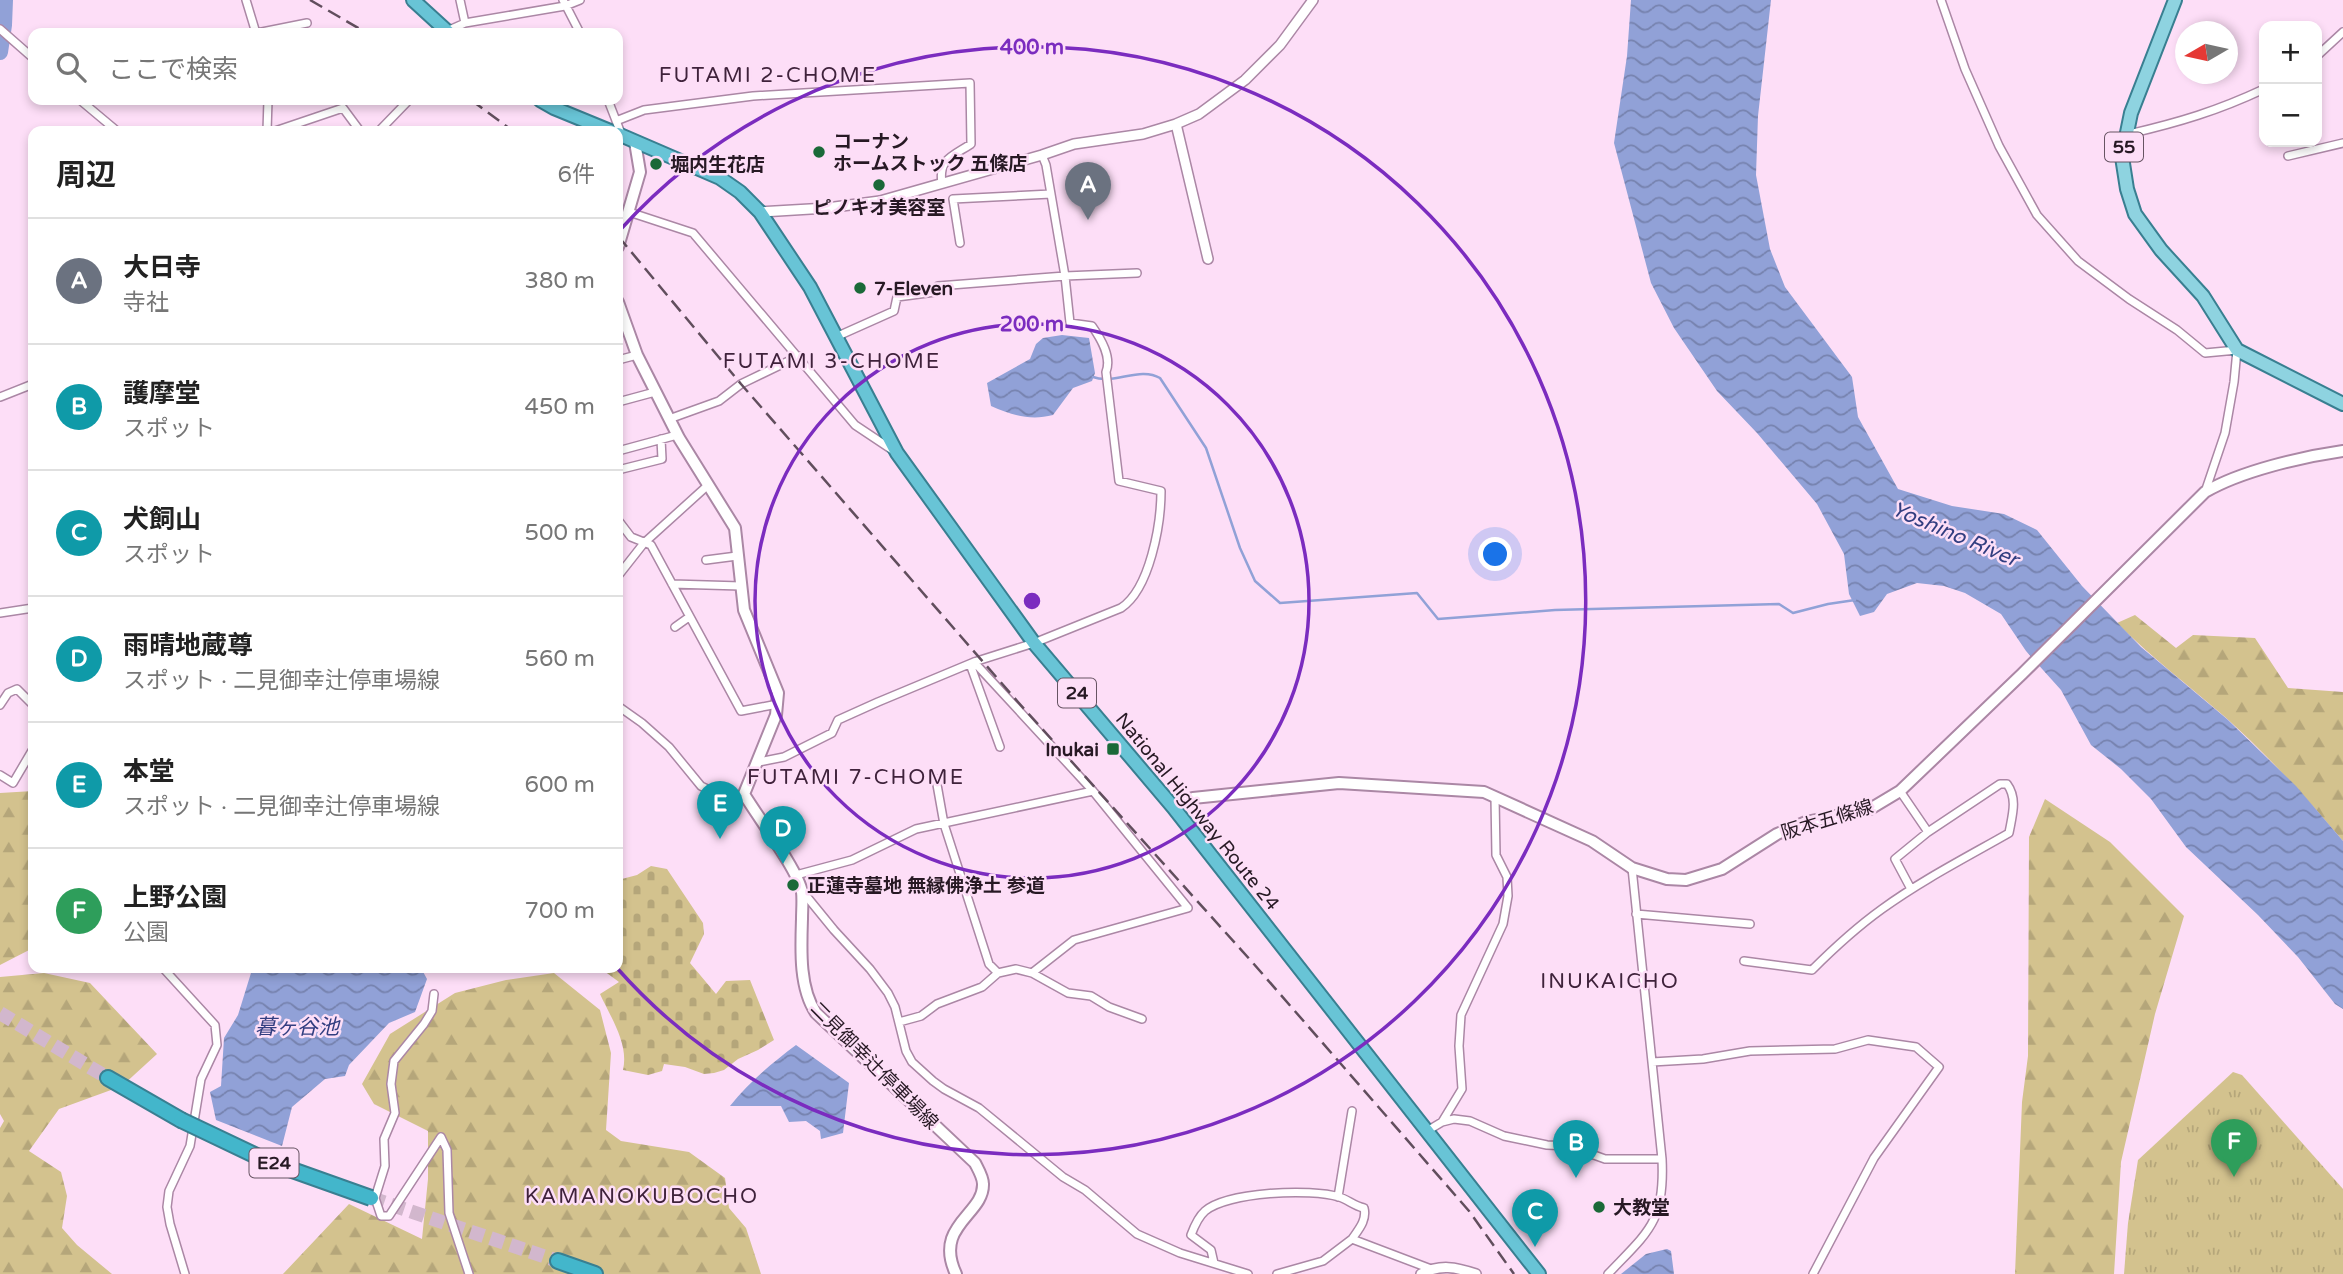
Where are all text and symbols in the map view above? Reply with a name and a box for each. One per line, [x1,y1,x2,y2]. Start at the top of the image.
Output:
north arrow [2175,21,2238,84]
map controls [2259,21,2322,147]
button: + [2259,21,2322,84]
search box [28,28,623,105]
text: 400 m [1000,35,1064,60]
icon: search [52,48,90,86]
text: ここで検索 [108,54,238,85]
district label: FUTAMI 2-CHOME [659,63,877,88]
button: − [2259,84,2322,147]
place label: コーナン ホームストック 五條店 [833,131,1027,175]
road number: 55 [2105,132,2143,162]
marker: コーナン ホームストック 五條店 [811,144,827,160]
place label: 堀内生花店 [670,154,765,176]
marker: 堀内生花店 [648,156,664,172]
text: 周辺 [56,157,116,194]
text: 6件 [558,161,595,189]
pin: A [1065,162,1111,220]
marker: ピノキオ美容室 [871,177,887,193]
place label: ピノキオ美容室 [812,197,946,219]
text: 大日寺 [123,252,201,283]
text: A [70,267,88,295]
text: 380 m [525,267,595,295]
place label: 7-Eleven [874,278,953,300]
marker: 7-Eleven [852,280,868,296]
text: 寺社 [123,289,169,317]
text: 200 m [1000,312,1064,337]
district label: FUTAMI 3-CHOME [723,349,941,374]
text: 護摩堂 [123,378,201,409]
text: B [71,393,87,421]
text: 450 m [525,393,595,421]
text: スポット [123,415,215,443]
water label: Yoshino River [1888,497,2024,573]
text: 犬飼山 [123,504,201,535]
text: C [71,519,87,547]
text: 500 m [525,519,595,547]
your location [1478,537,1512,571]
text: スポット [123,541,215,569]
centre of rings [1020,589,1044,613]
text: 雨晴地蔵尊 [123,630,253,661]
text: D [70,645,88,673]
text: 560 m [525,645,595,673]
text: スポット · 二見御幸辻停車場線 [123,667,440,695]
road number: 24 [1058,678,1096,708]
street label: National Highway Route 24 [1111,709,1284,915]
place label: Inukai [1045,739,1099,761]
marker: Inukai [1105,741,1121,757]
text: 本堂 [123,756,175,787]
district label: FUTAMI 7-CHOME [747,765,965,790]
text: E [72,771,86,799]
text: 600 m [525,771,595,799]
pin: E [697,781,743,839]
text: スポット · 二見御幸辻停車場線 [123,793,440,821]
street label: 阪本五條線 [1779,796,1876,844]
pin: D [760,806,806,864]
place label: 正蓮寺墓地 無縁佛浄土 参道 [807,875,1045,897]
marker: 正蓮寺墓地 無縁佛浄土 参道 [785,877,801,893]
text: 上野公園 [123,882,227,913]
text: F [72,897,86,925]
text: 700 m [525,897,595,925]
text: 公園 [123,919,169,947]
district label: INUKAICHO [1540,969,1680,994]
street label: 二見御幸辻停車場線 [806,997,943,1134]
water label: 暮ヶ谷池 [255,1015,341,1040]
pin: F [2211,1119,2257,1177]
pin: B [1553,1120,1599,1178]
road number: E24 [250,1148,298,1178]
district label: KAMANOKUBOCHO [525,1184,759,1209]
pin: C [1512,1189,1558,1247]
place label: 大教堂 [1613,1197,1670,1219]
marker: 大教堂 [1591,1199,1607,1215]

